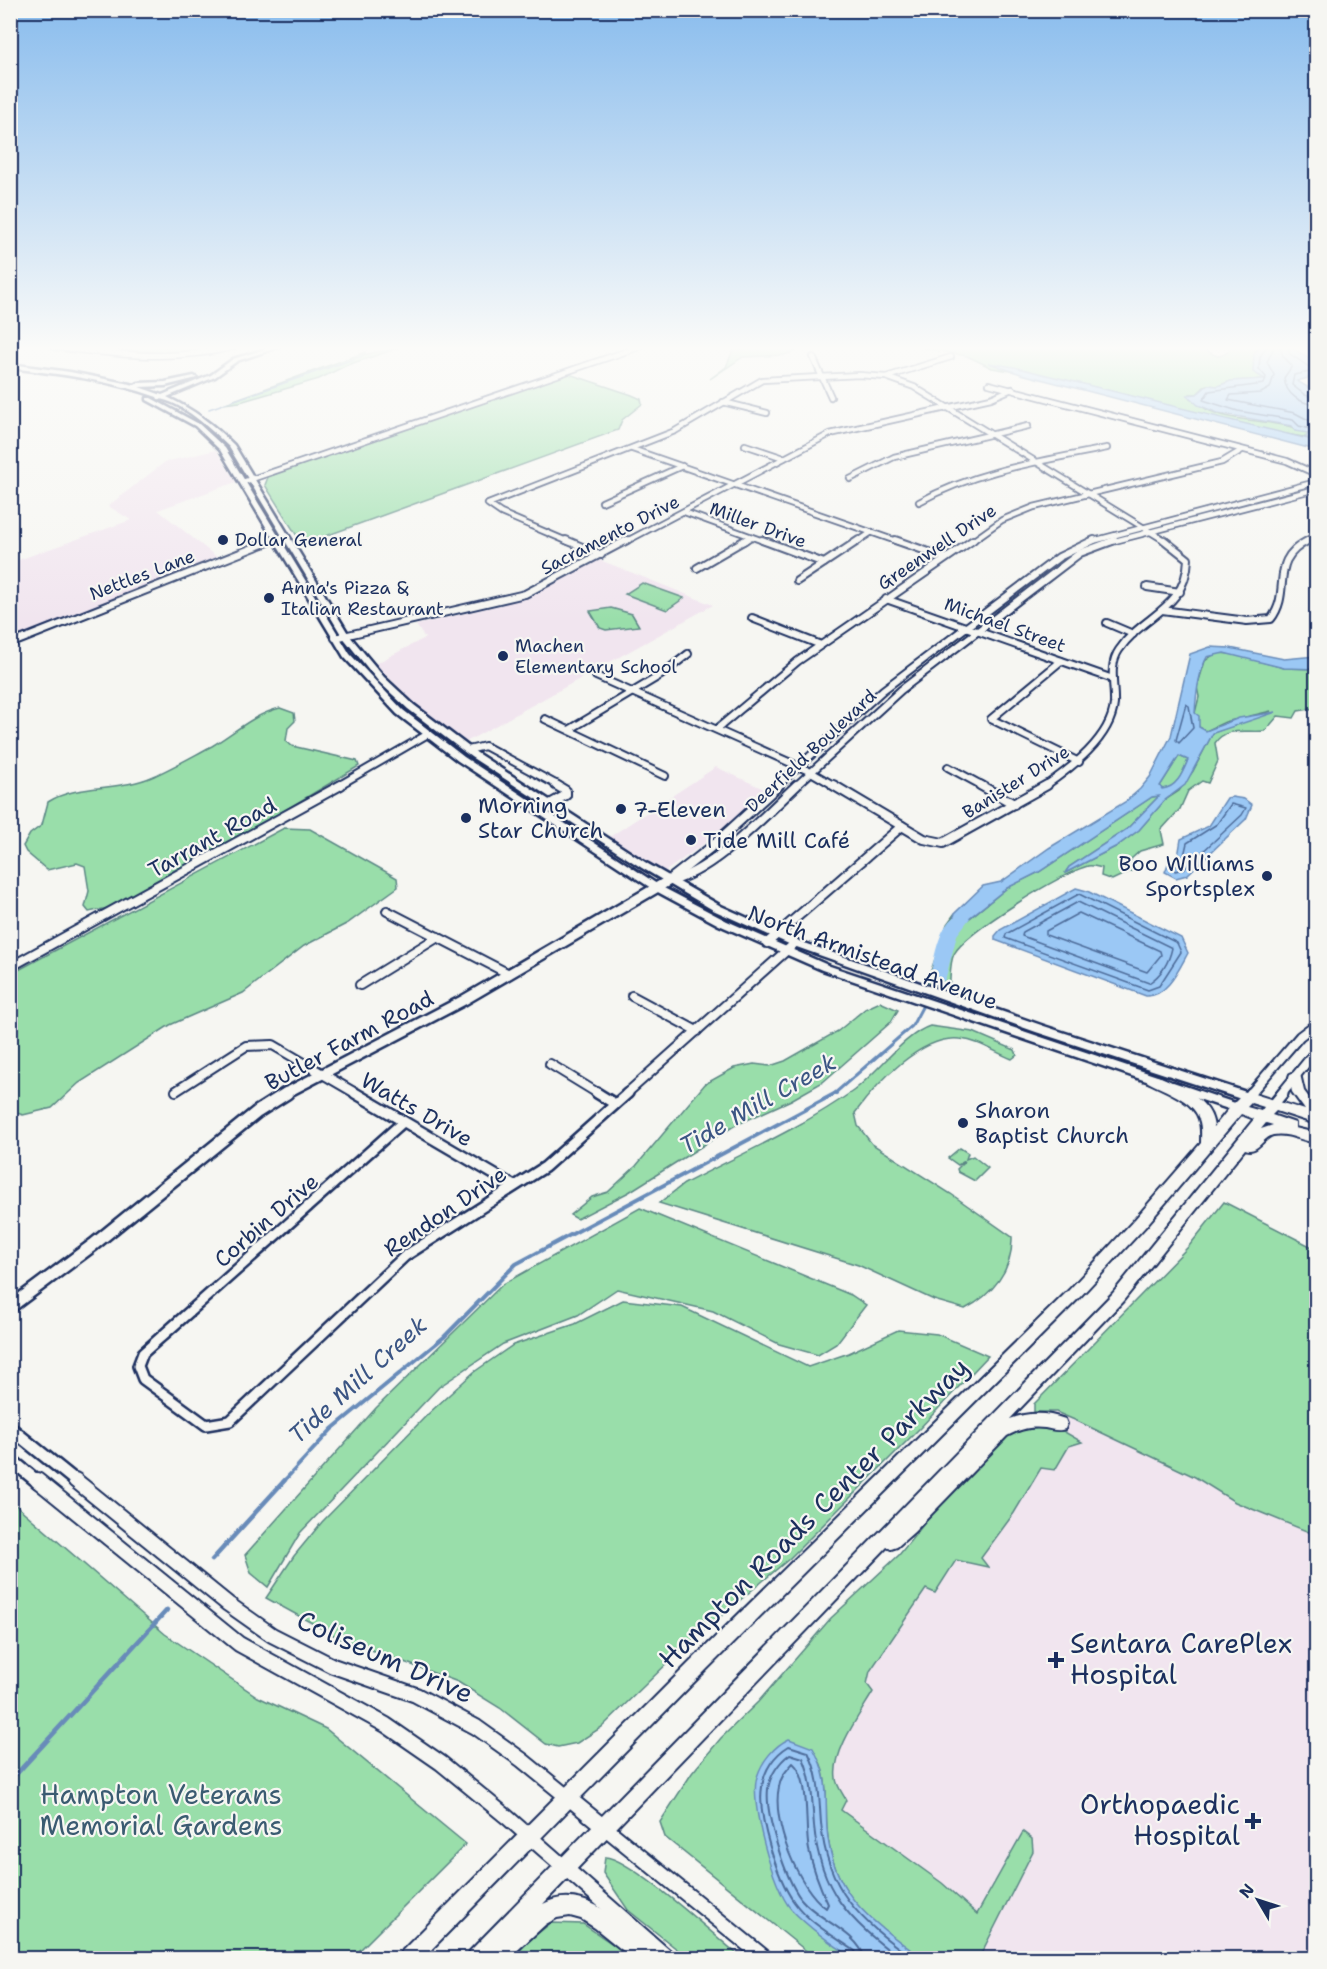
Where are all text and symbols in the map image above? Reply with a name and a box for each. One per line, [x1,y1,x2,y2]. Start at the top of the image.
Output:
street label: Sacramento Drive [536,490,684,580]
street label: Miller Drive [706,496,810,554]
street label: Greenwell Drive [873,498,1001,596]
place label: Dollar General [235,528,363,552]
marker: Dollar General [216,533,230,547]
street label: Nettles Lane [86,544,198,606]
place label: Anna's Pizza & Italian Restaurant [281,576,444,621]
marker: Anna's Pizza & Italian Restaurant [262,591,276,605]
street label: Michael Street [941,592,1069,658]
place label: Machen Elementary School [515,634,678,679]
marker: Machen Elementary School [496,649,510,663]
street label: Deerfield Boulevard [740,684,882,818]
street label: Banister Drive [958,740,1074,824]
street label: Tarrant Road [143,790,282,885]
place label: Morning Star Church [478,791,603,845]
place label: 7-Eleven [633,795,726,824]
marker: 7-Eleven [614,802,628,816]
marker: Morning Star Church [459,811,473,825]
place label: Tide Mill Café [703,826,850,855]
marker: Tide Mill Café [684,833,698,847]
place label: Boo Williams Sportsplex [1119,849,1255,903]
marker: Boo Williams Sportsplex [1260,869,1274,883]
street label: North Armistead Avenue [744,899,1002,1016]
street label: Butler Farm Road [260,984,439,1097]
water label: Tide Mill Creek [674,1046,843,1162]
street label: Watts Drive [355,1066,478,1153]
place label: Sharon Baptist Church [975,1096,1129,1150]
marker: Sharon Baptist Church [956,1116,970,1130]
street label: Rendon Drive [378,1160,512,1263]
street label: Corbin Drive [208,1167,325,1274]
water label: Tide Mill Creek [282,1309,434,1451]
street label: Hampton Roads Center Parkway [650,1349,977,1676]
street label: Coliseum Drive [291,1601,479,1712]
place label: Sentara CarePlex Hospital [1070,1625,1292,1693]
marker: Sentara CarePlex Hospital [1047,1651,1065,1669]
park label: Hampton Veterans Memorial Gardens [39,1776,283,1844]
place label: Orthopaedic Hospital [1080,1786,1240,1854]
marker: Orthopaedic Hospital [1244,1812,1262,1830]
north arrow [1228,1870,1288,1930]
text: N [1235,1879,1259,1902]

